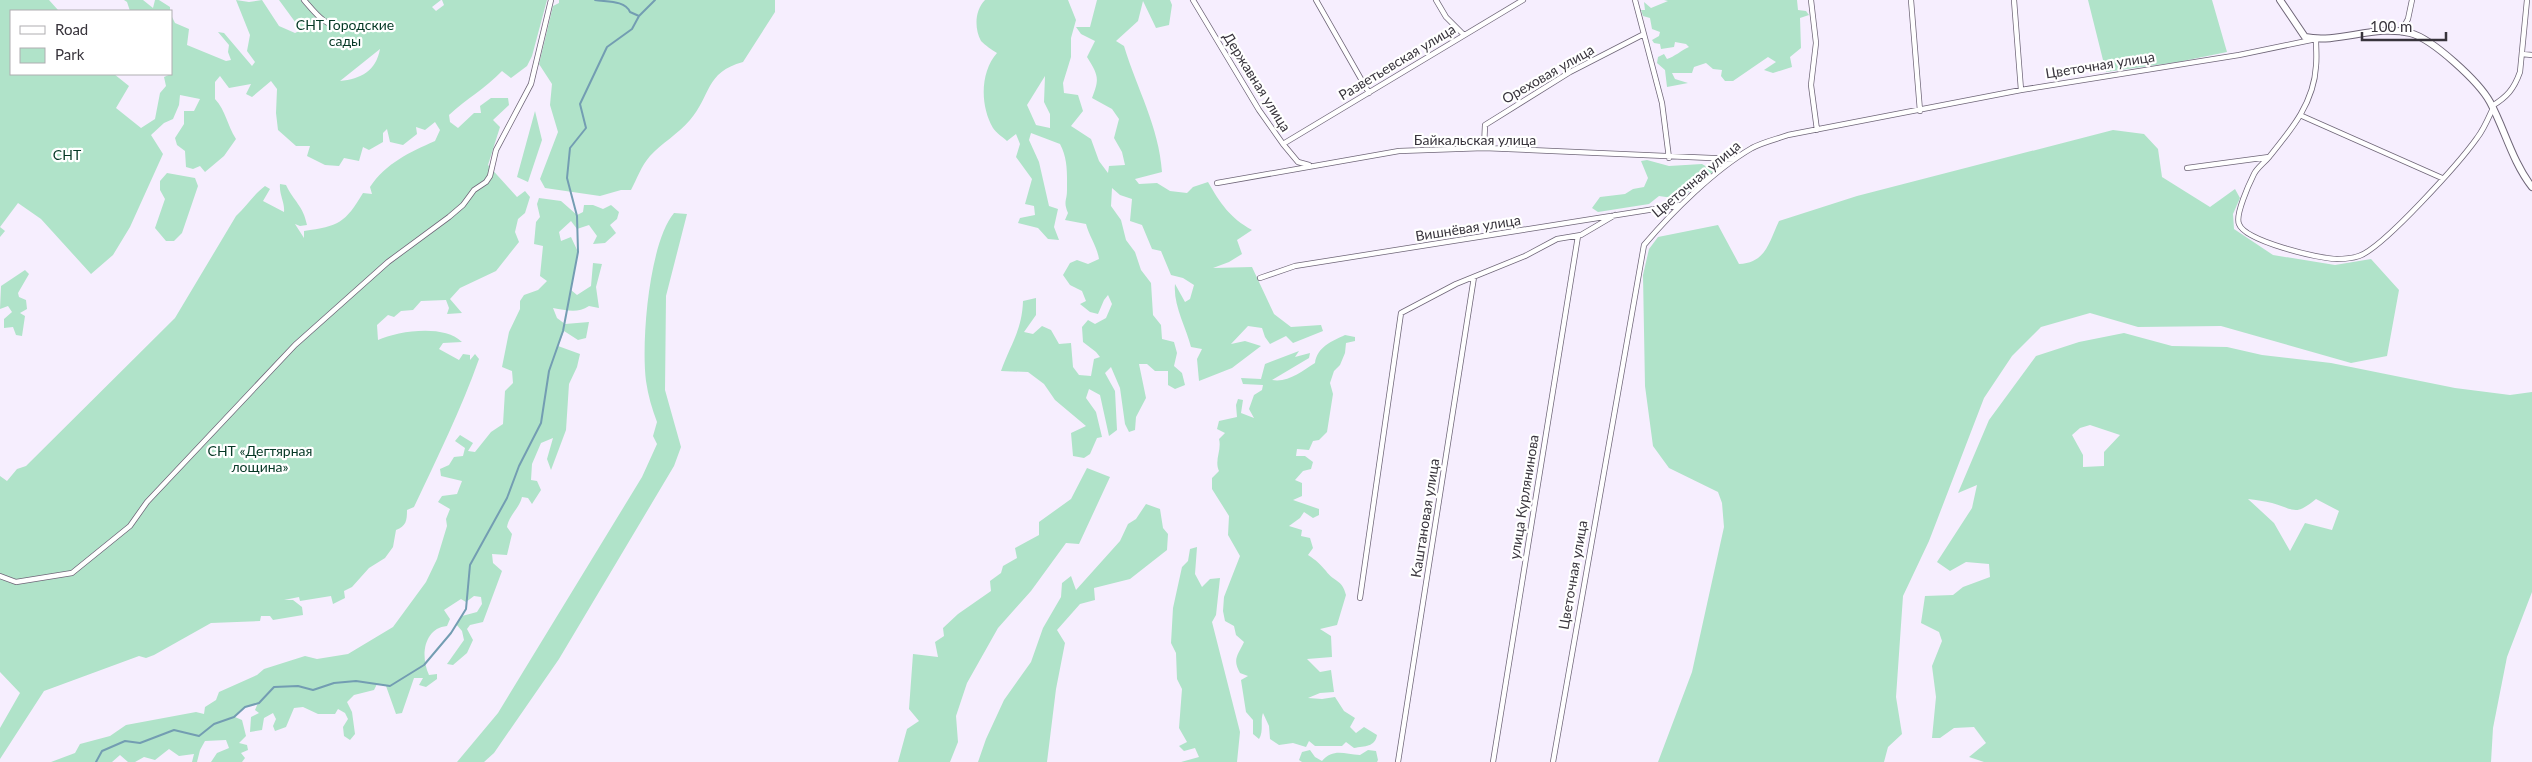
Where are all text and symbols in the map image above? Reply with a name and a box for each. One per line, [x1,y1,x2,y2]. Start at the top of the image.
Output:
legend [10,10,172,75]
scale bar [2362,10,2446,42]
park label: СНТ Городские сады [296,16,394,49]
text: 100 m [2370,17,2412,35]
text: Road [55,20,88,38]
street label: Разветьевская улица [1335,20,1458,103]
street label: Державная улица [1220,29,1295,135]
street label: Ореховая улица [1499,40,1597,107]
text: Park [55,45,85,63]
street label: Цветочная улица [2044,47,2156,82]
street label: Байкальская улица [1414,131,1536,148]
street label: Цветочная улица [1648,137,1744,221]
park label: СНТ [53,146,82,163]
street label: Вишнёвая улица [1414,211,1522,244]
street label: улица Курлянинова [1505,433,1542,561]
park label: СНТ «Дегтярная лощина» [208,442,312,475]
street label: Каштановая улица [1407,457,1442,579]
street label: Цветочная улица [1555,519,1590,631]

